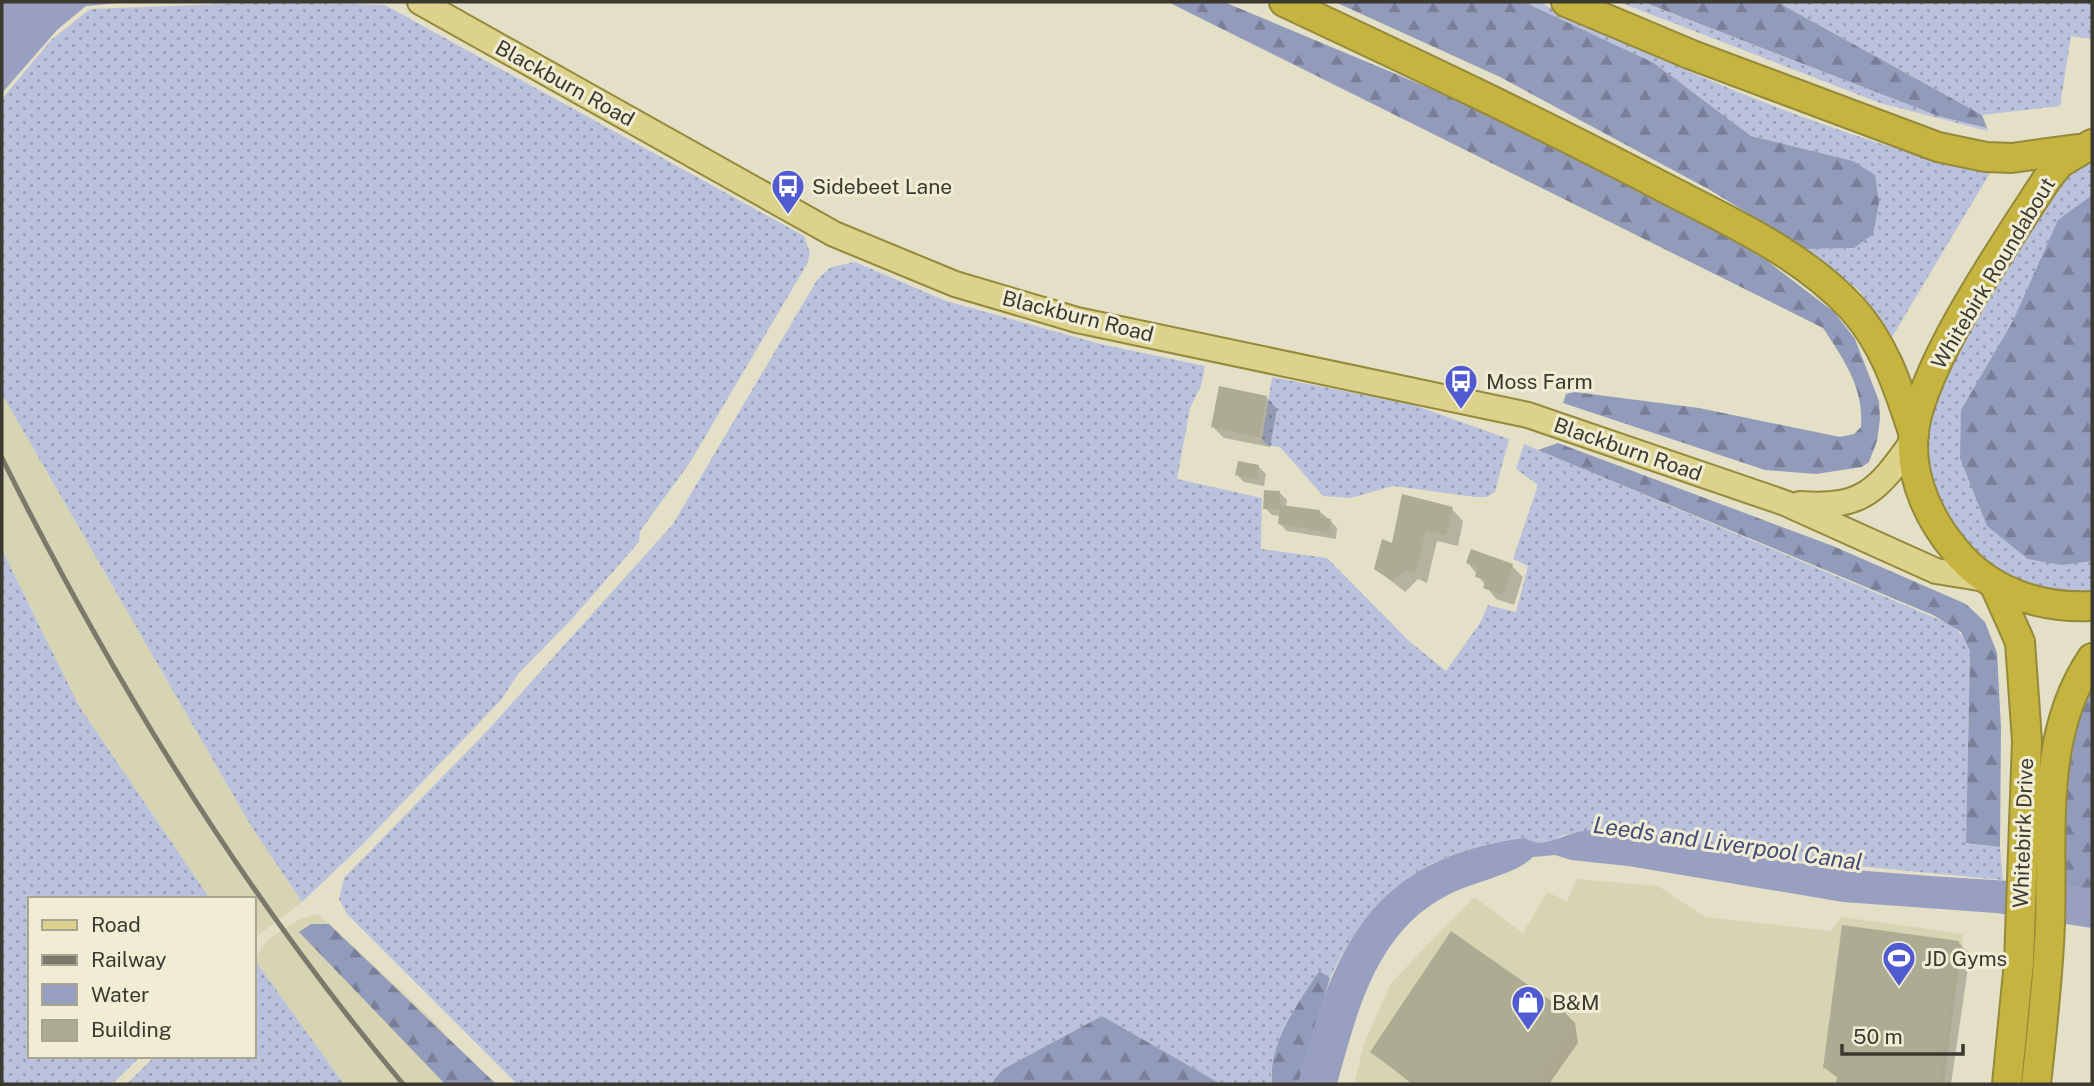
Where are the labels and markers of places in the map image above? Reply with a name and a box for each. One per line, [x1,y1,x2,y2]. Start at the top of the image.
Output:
bus stop icon: Sidebeet Lane [769,167,807,216]
place label: Sidebeet Lane [812,174,952,199]
bus stop icon: Moss Farm [1442,362,1480,411]
place label: Moss Farm [1486,369,1593,394]
sports icon: JD Gyms [1880,939,1918,988]
place label: JD Gyms [1924,946,2007,971]
shop icon: B&M [1509,983,1547,1032]
place label: B&M [1552,990,1599,1015]

